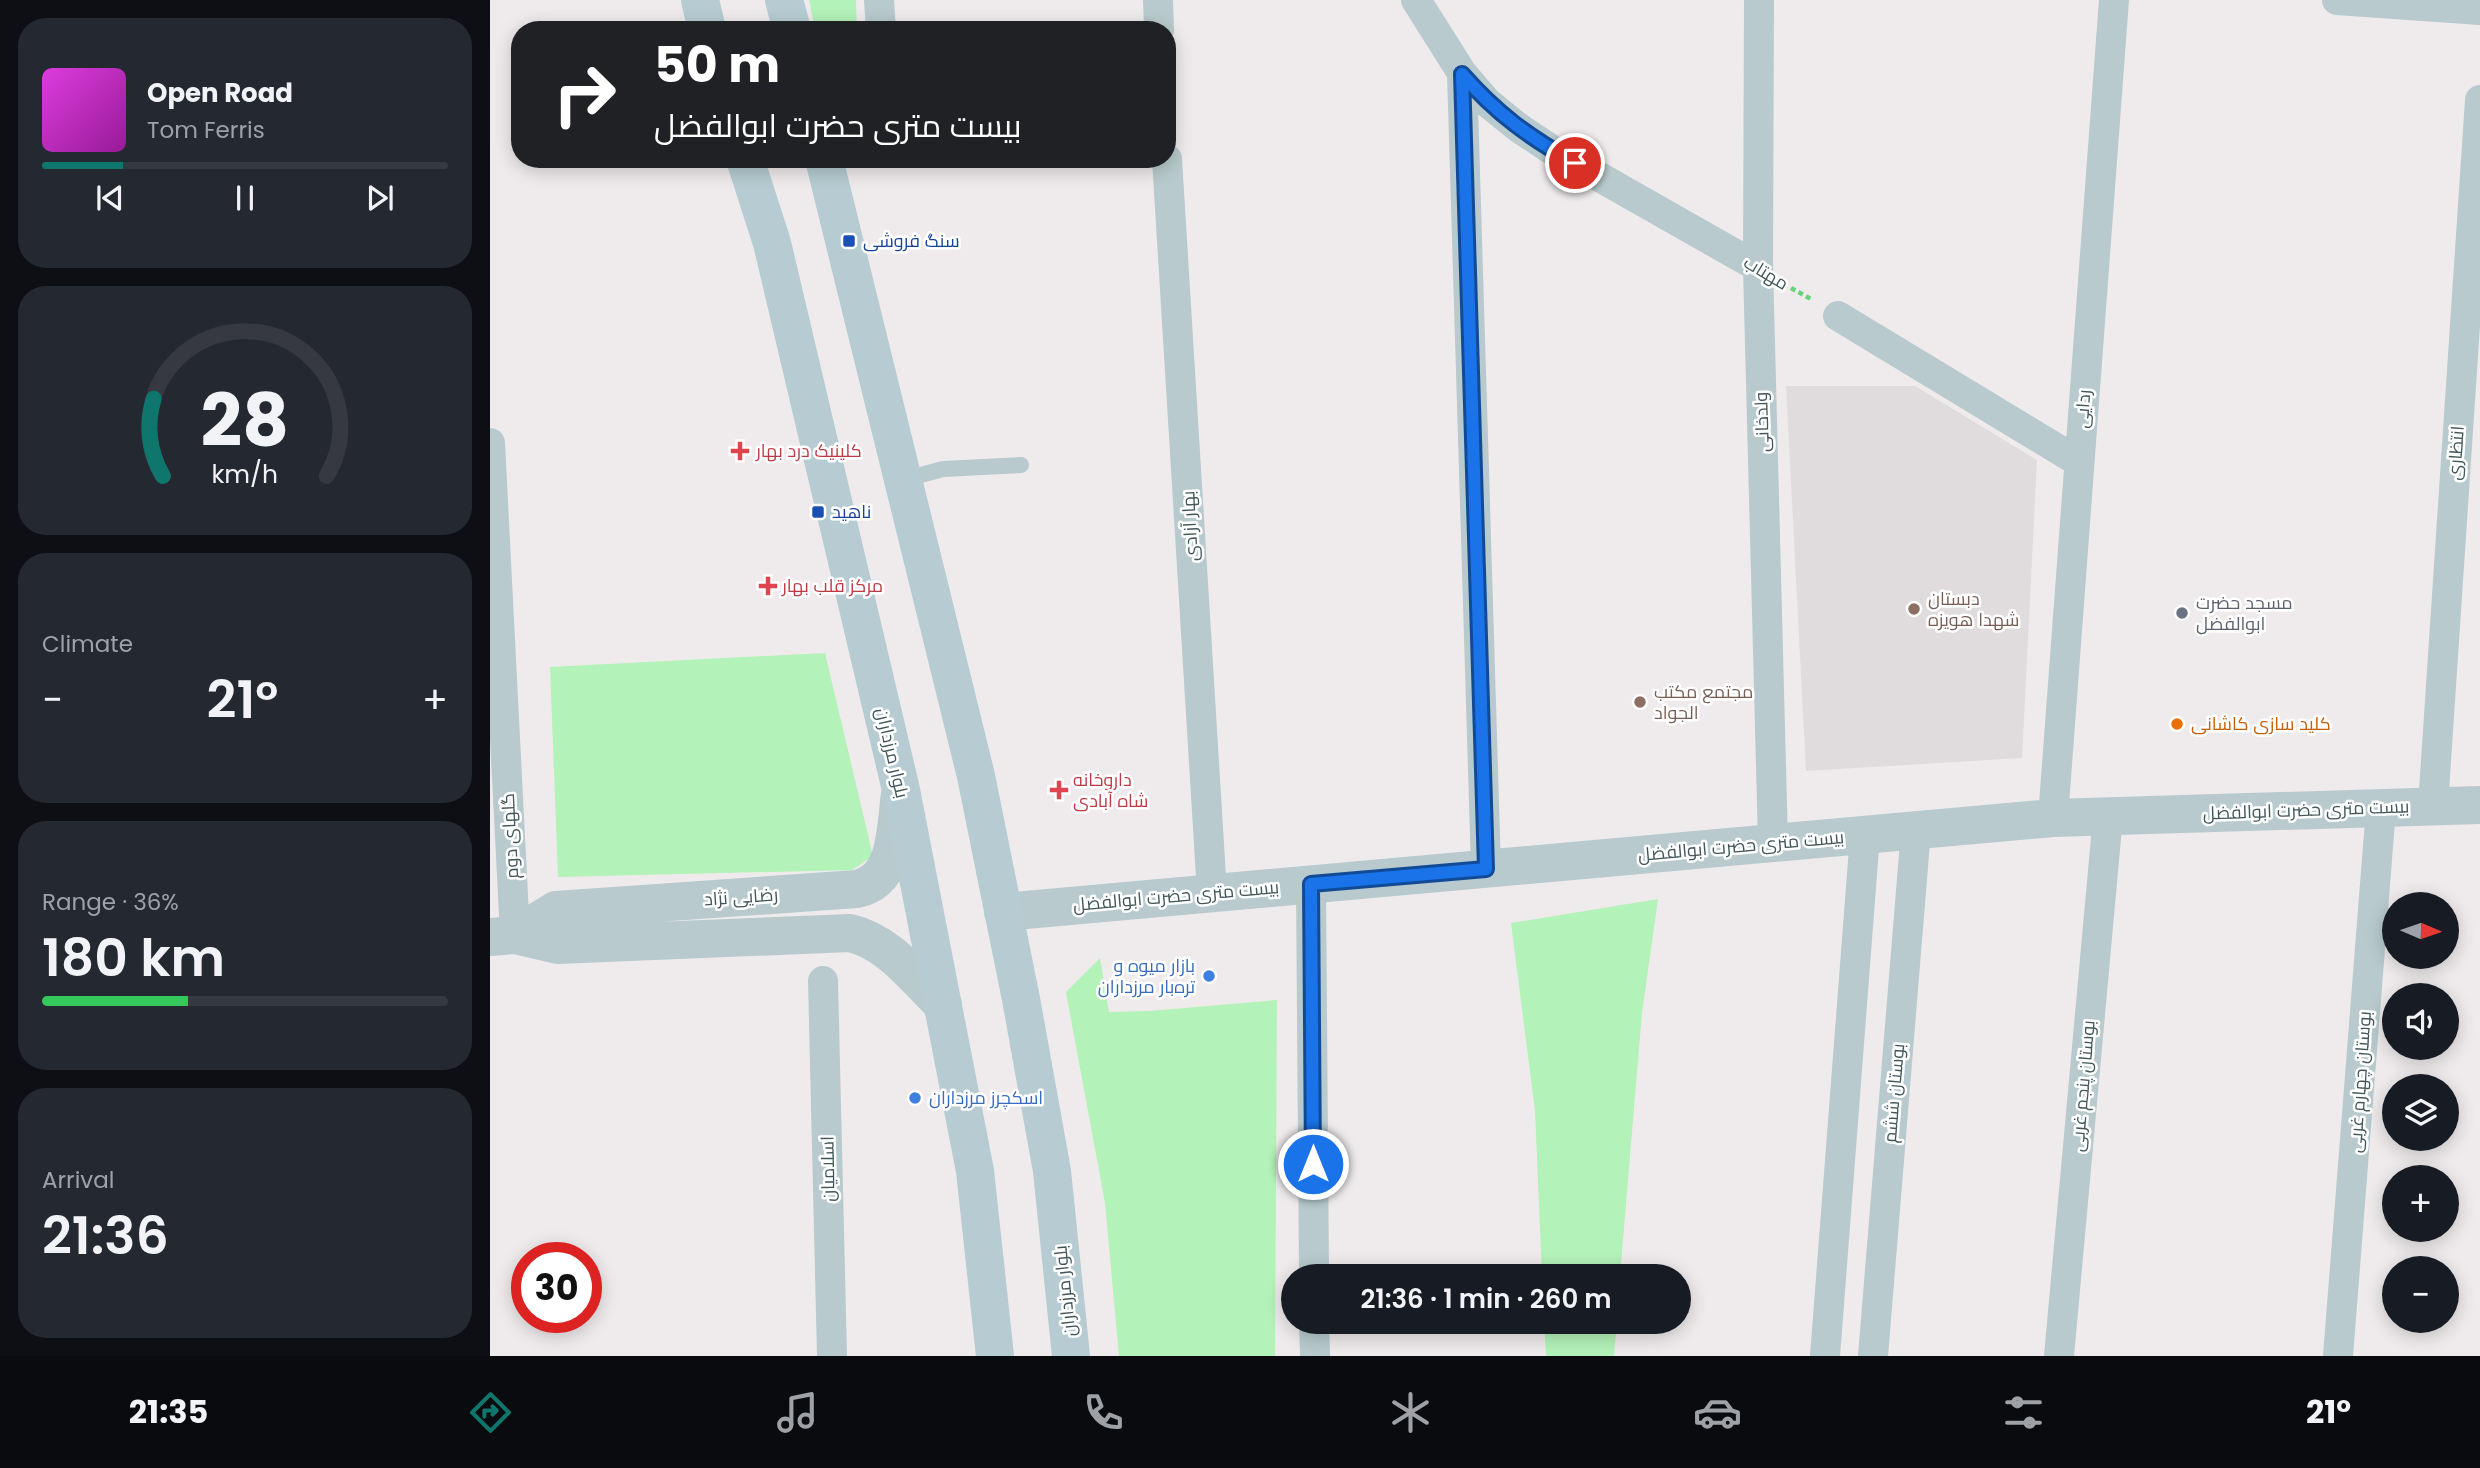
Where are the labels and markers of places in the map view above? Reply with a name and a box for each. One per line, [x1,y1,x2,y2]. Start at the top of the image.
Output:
pin [1545,133,1605,193]
place label: سنگ فروشی [863,228,960,253]
marker: سنگ فروشی [841,233,857,249]
place label: کلینیک درد بهار [755,438,862,463]
marker: کلینیک درد بهار [730,441,750,461]
place label: ناهید [832,499,871,524]
marker: ناهید [810,504,826,520]
place label: مرکز قلب بهار [781,573,883,598]
marker: مرکز قلب بهار [760,578,776,594]
place label: دبستان شهدا هویزه [1928,586,2020,632]
place label: مسجد حضرت ابوالفضل [2196,590,2293,636]
marker: دبستان شهدا هویزه [1906,601,1922,617]
marker: مسجد حضرت ابوالفضل [2174,605,2190,621]
place label: مجتمع مکتب الجواد [1654,679,1753,725]
marker: مجتمع مکتب الجواد [1632,694,1648,710]
place label: کلید سازی کاشانی [2191,711,2331,736]
marker: کلید سازی کاشانی [2169,716,2185,732]
place label: داروخانه شاه آبادی [1073,767,1148,813]
marker: داروخانه شاه آبادی [1051,782,1067,798]
place label: بازار میوه و تره‌بار مرزداران [1098,953,1195,999]
marker: بازار میوه و تره‌بار مرزداران [1201,968,1217,984]
place label: اسکچرز مرزداران [929,1085,1043,1110]
marker: اسکچرز مرزداران [907,1090,923,1106]

